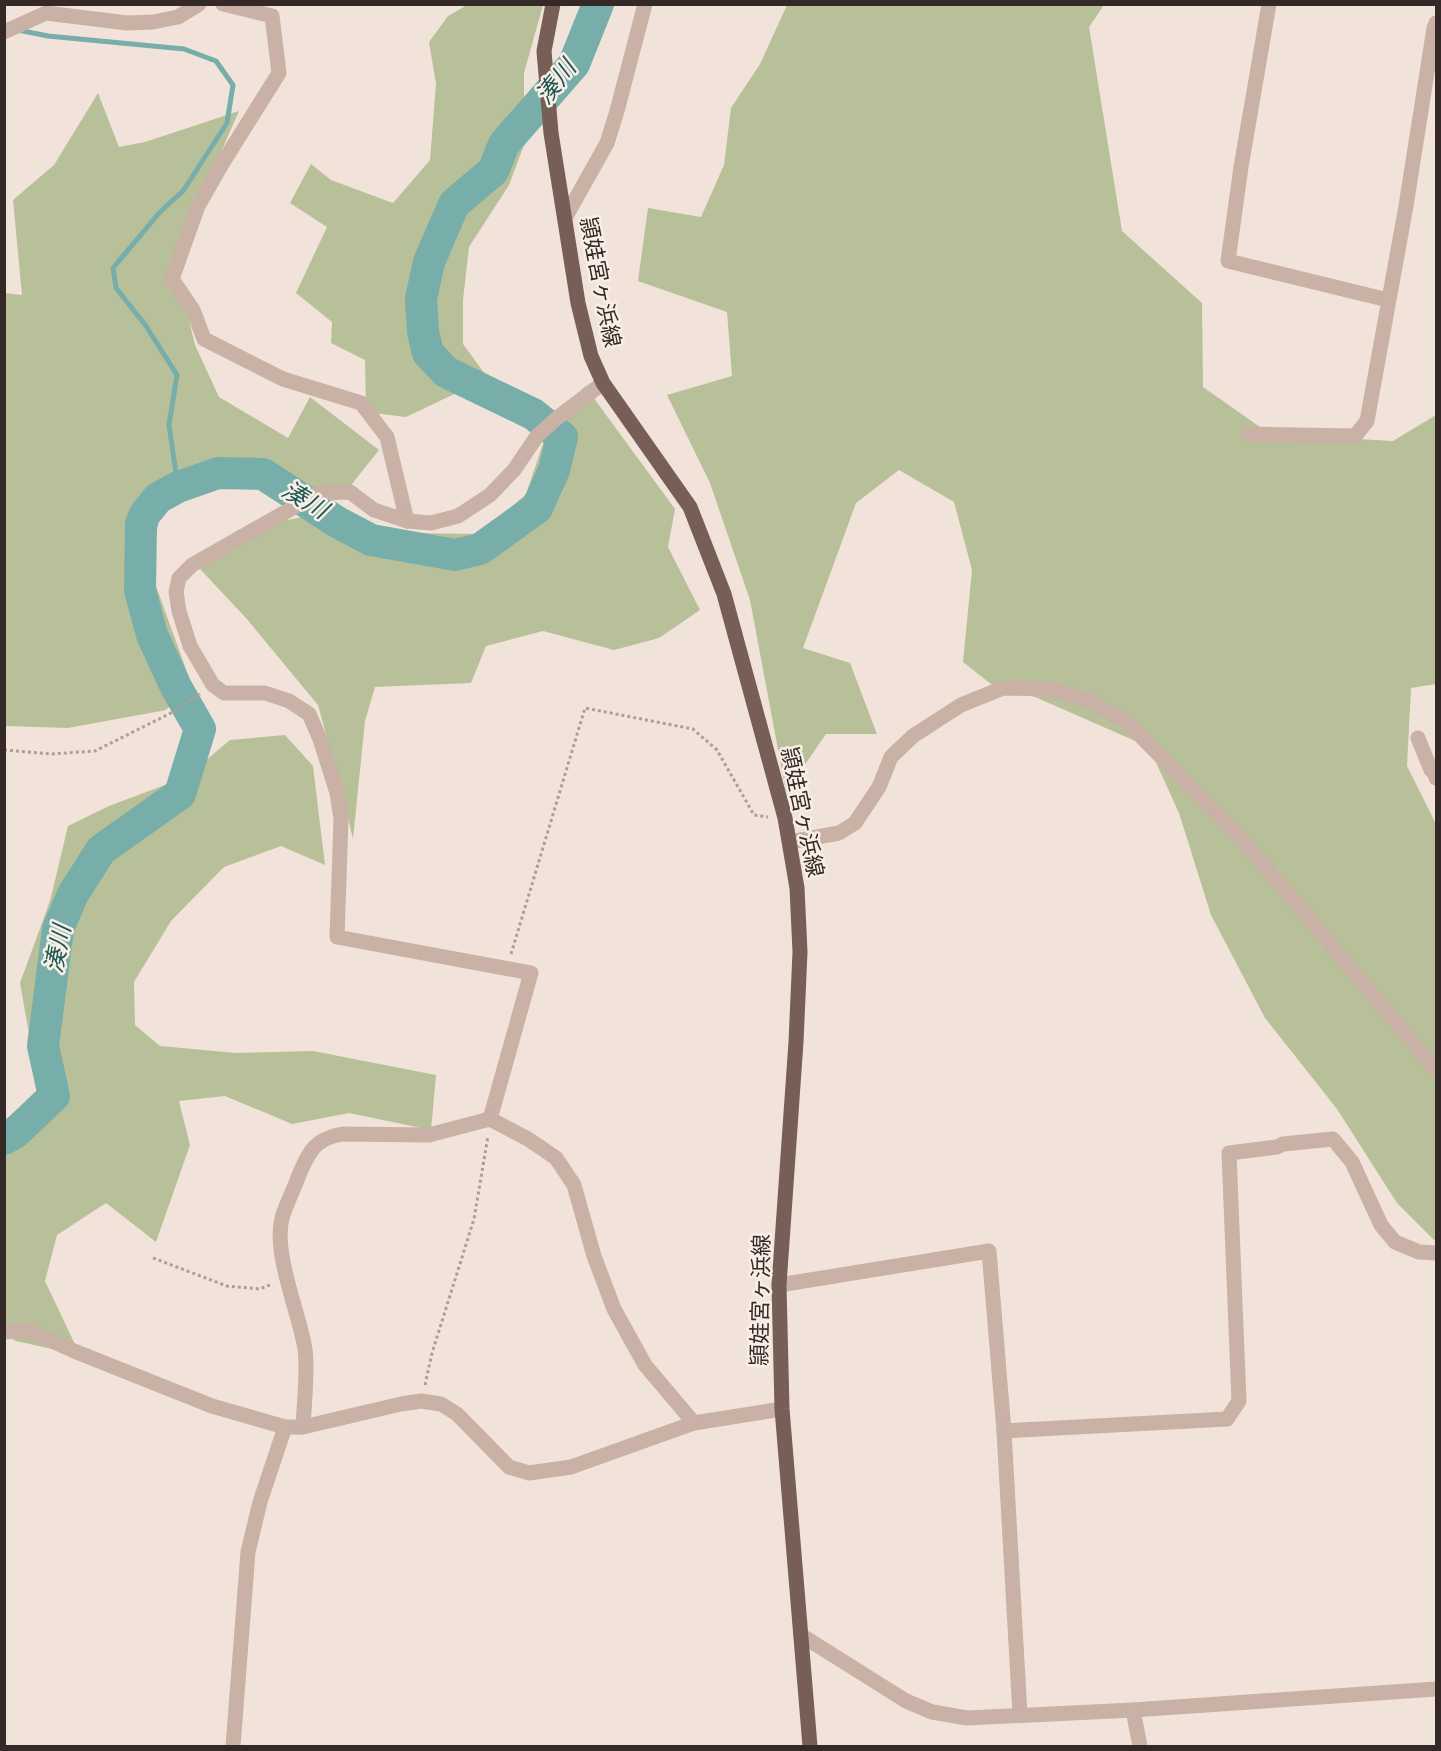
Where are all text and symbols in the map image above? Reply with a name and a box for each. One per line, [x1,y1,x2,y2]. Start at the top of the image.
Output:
water label: 湊川 [531,53,583,109]
street label: 頴娃宮ヶ浜線 [577,215,624,349]
water label: 湊川 [278,476,335,525]
street label: 頴娃宮ヶ浜線 [778,745,827,879]
water label: 湊川 [41,920,76,975]
street label: 頴娃宮ヶ浜線 [748,1234,773,1366]

